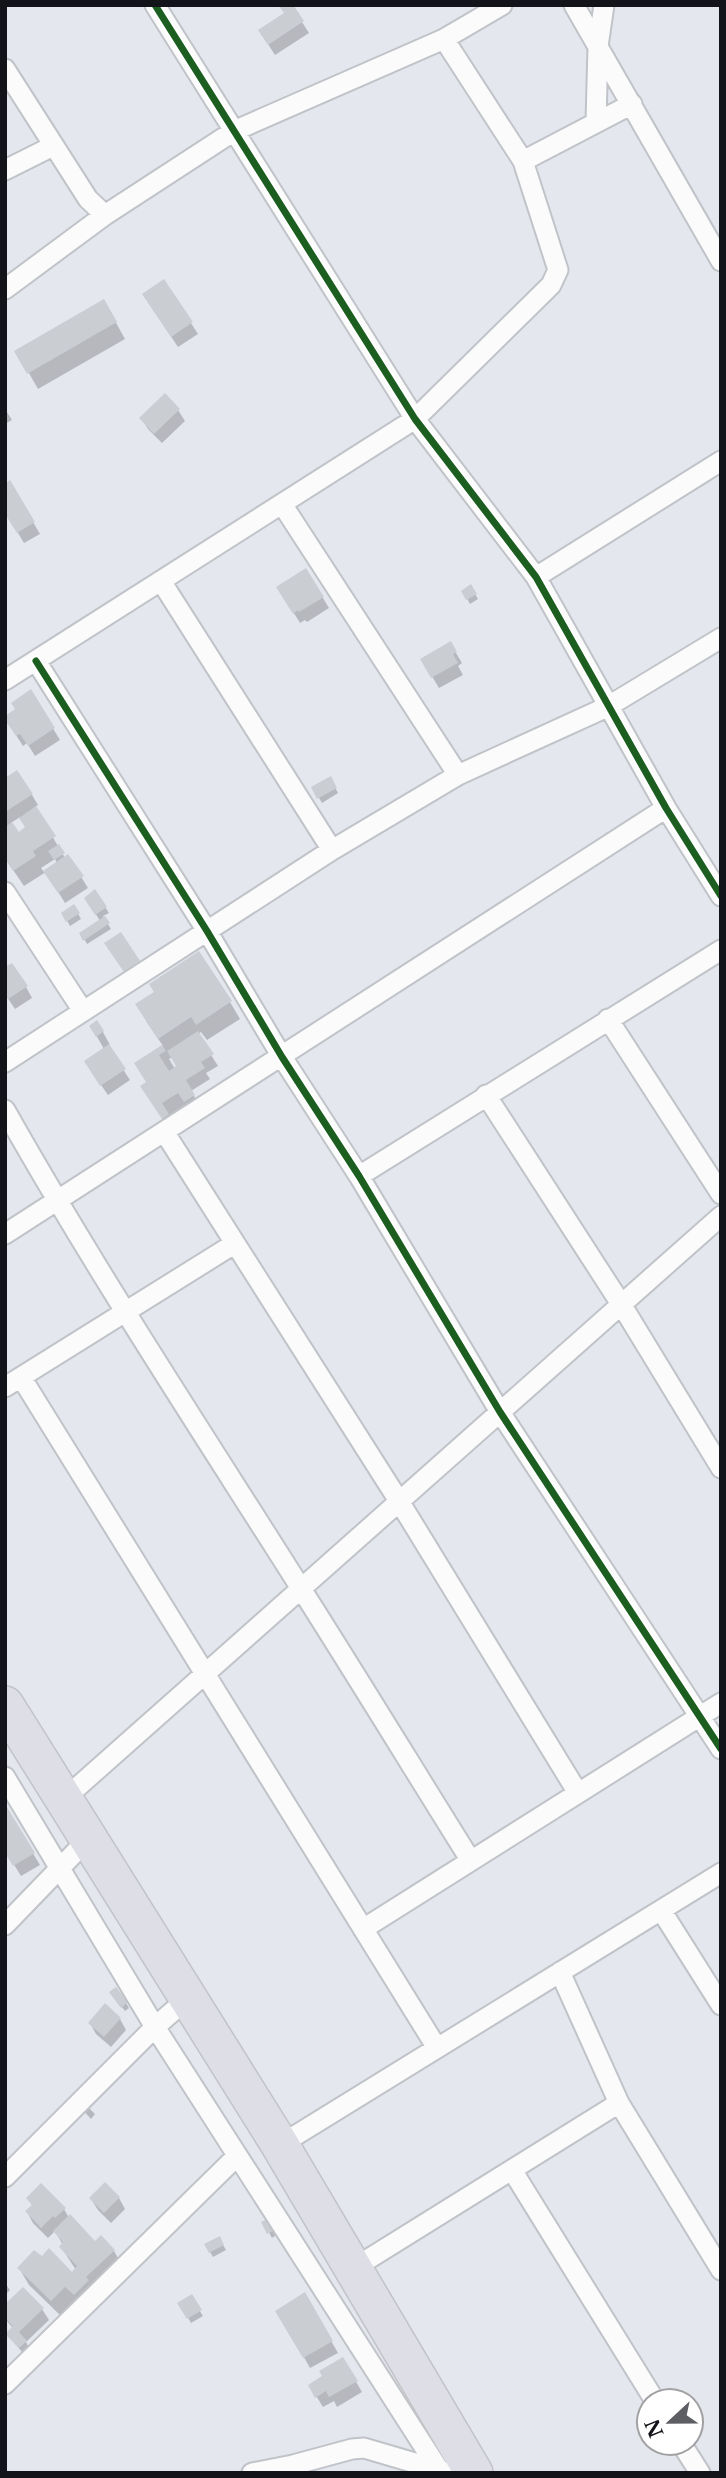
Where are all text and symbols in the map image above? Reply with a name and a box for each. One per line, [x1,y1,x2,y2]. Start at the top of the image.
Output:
north arrow [635,2387,705,2457]
text: N [641,2415,669,2441]

